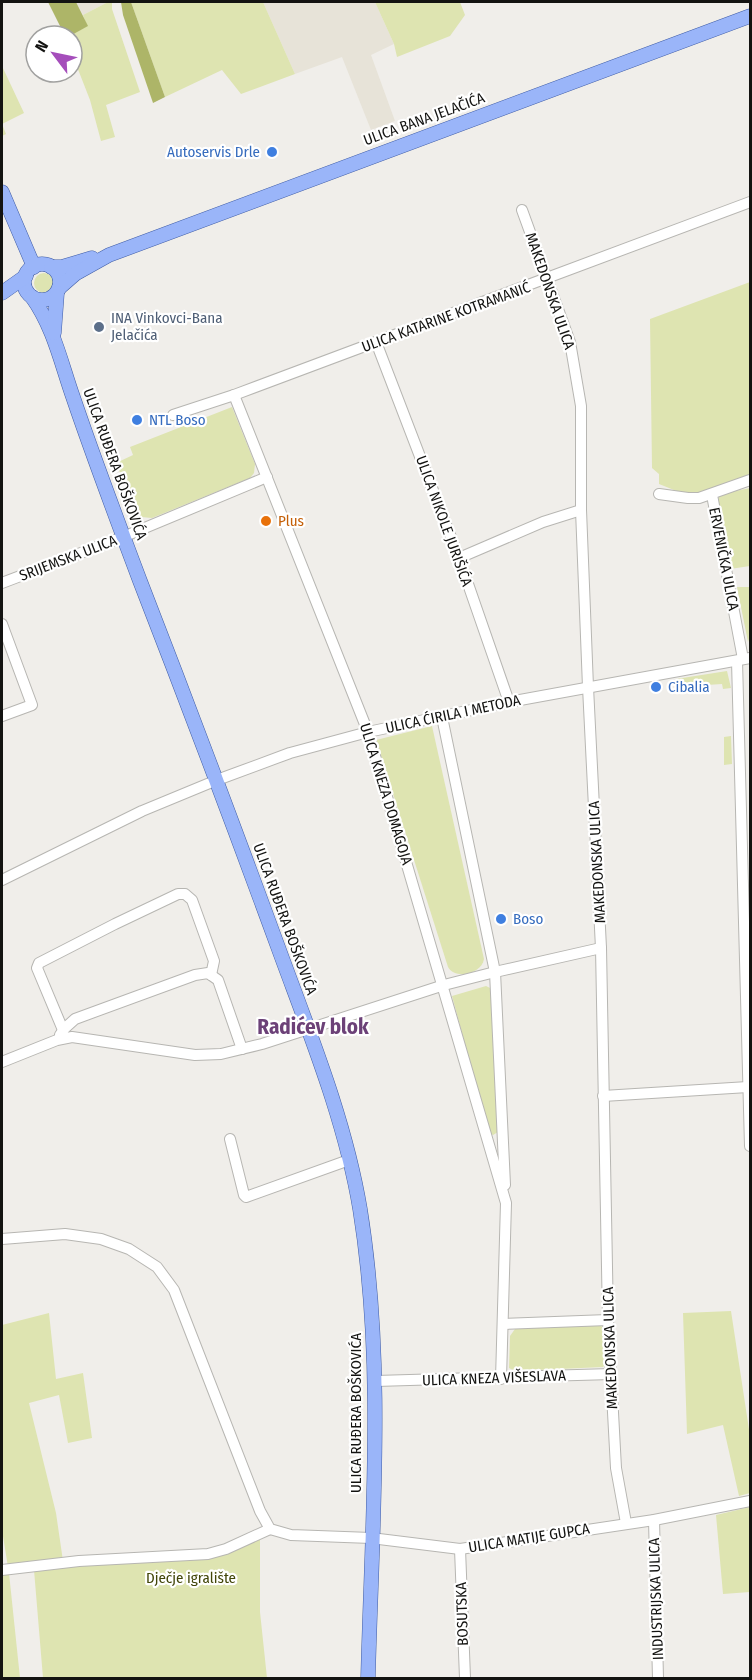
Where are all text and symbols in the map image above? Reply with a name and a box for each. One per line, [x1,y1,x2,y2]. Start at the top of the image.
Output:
north arrow [24,24,84,84]
text: N [31,37,52,55]
street label: ULICA BANA JELAČIĆA [361,89,487,149]
place label: Autoservis Drle [167,143,260,161]
marker: Autoservis Drle [265,145,279,159]
street label: MAKEDONSKA ULICA [522,230,578,352]
street label: ULICA KATARINE KOTRAMANIĆ [359,278,533,356]
place label: INA Vinkovci-Bana Jelačića [111,309,223,344]
marker: INA Vinkovci-Bana Jelačića [92,320,106,334]
street label: ULICA RUĐERA BOŠKOVIĆA [79,386,151,542]
place label: NTL Boso [149,411,206,429]
marker: NTL Boso [130,413,144,427]
street label: ULICA NIKOLE JURIŠIĆA [412,453,476,589]
street label: ERVENIČKA ULICA [705,506,743,612]
place label: Plus [278,512,304,530]
marker: Plus [259,514,273,528]
street label: SRIJEMSKA ULICA [17,531,119,585]
place label: Cibalia [668,678,710,696]
marker: Cibalia [649,680,663,694]
street label: ULICA ĆIRILA I METODA [384,691,522,737]
street label: ULICA KNEZA DOMAGOJA [356,721,416,867]
street label: MAKEDONSKA ULICA [585,800,609,924]
street label: ULICA RUĐERA BOŠKOVIĆA [249,841,321,997]
place label: Boso [513,910,544,928]
marker: Boso [494,912,508,926]
district label: Radićev blok [257,1014,369,1040]
street label: MAKEDONSKA ULICA [599,1286,621,1410]
street label: ULICA RUĐERA BOŠKOVIĆA [347,1333,365,1493]
street label: ULICA KNEZA VIŠESLAVA [422,1366,566,1390]
street label: ULICA MATIJE GUPCA [467,1520,591,1556]
street label: INDUSTRIJSKA ULICA [645,1537,667,1660]
park label: Dječje igralište [146,1569,236,1587]
street label: BOSUTSKA [452,1582,472,1646]

